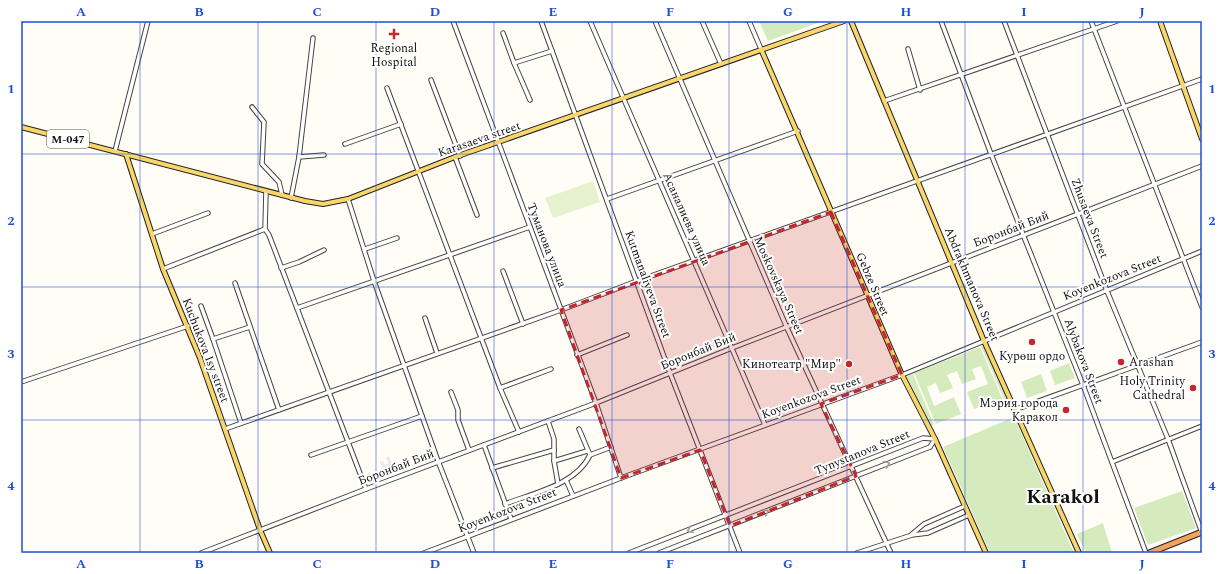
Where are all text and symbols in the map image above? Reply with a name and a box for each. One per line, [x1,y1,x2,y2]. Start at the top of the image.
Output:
text: A [76,2,86,22]
text: B [194,2,204,22]
text: C [312,2,322,22]
text: D [430,2,440,22]
text: E [549,2,558,22]
text: F [666,2,674,22]
text: G [783,2,793,22]
text: H [901,2,912,22]
text: I [1021,2,1027,22]
text: J [1139,2,1145,22]
marker: Regional Hospital [388,28,400,40]
place label: Regional Hospital [371,39,417,72]
text: 1 [7,79,15,99]
text: 1 [1208,79,1216,99]
street label: Karasaeva street [435,116,523,163]
road number: М-047 [47,130,89,148]
street label: Асаналиева улица [657,169,716,269]
street label: Zhusaeva Street [1066,175,1114,261]
street label: Туманова улица [522,200,571,290]
street label: Боронбай Бий [970,206,1052,253]
text: 2 [7,211,15,231]
text: 2 [1208,211,1216,231]
street label: Abdrakhmanova Street [939,224,1004,344]
street label: Kutmanaliyeva Street [619,228,676,341]
street label: Moskovskaya Street [748,233,809,337]
street label: Gebze Street [851,249,894,319]
street label: Koyenkozova Street [1060,249,1164,306]
street label: Kuchukova Isy street [177,295,234,405]
street label: Alybakova Street [1059,316,1108,407]
street label: Боронбай Бий [658,328,739,375]
marker: Курөш ордо [1027,337,1037,347]
text: 3 [7,344,15,364]
text: 3 [1208,344,1216,364]
place label: Курөш ордо [999,347,1065,366]
place label: Arashan [1129,353,1174,372]
place label: Кинотеатр "Мир" [742,355,841,374]
marker: Arashan [1116,357,1126,367]
marker: Кинотеатр "Мир" [844,359,854,369]
street label: Koyenkozova Street [759,371,864,424]
place label: Holy Trinity Cathedral [1120,372,1186,405]
marker: Holy Trinity Cathedral [1188,383,1198,393]
place label: Мэрия города Каракол [979,394,1058,427]
marker: Мэрия города Каракол [1061,405,1071,415]
street label: Tynystanova Street [812,425,913,480]
street label: Боронбай Бий [355,444,437,491]
one-way arrow [882,461,890,469]
text: 4 [7,476,15,496]
text: 4 [1208,476,1216,496]
district label: Karakol [1026,482,1100,512]
street label: Koyenkozova Street [455,483,559,538]
one-way arrow [762,508,769,516]
one-way arrow [686,525,693,533]
text: A [76,554,86,574]
text: B [194,554,204,574]
text: C [312,554,322,574]
text: D [430,554,440,574]
text: E [549,554,558,574]
text: F [666,554,674,574]
text: G [783,554,793,574]
text: H [901,554,912,574]
text: I [1021,554,1027,574]
text: J [1139,554,1145,574]

